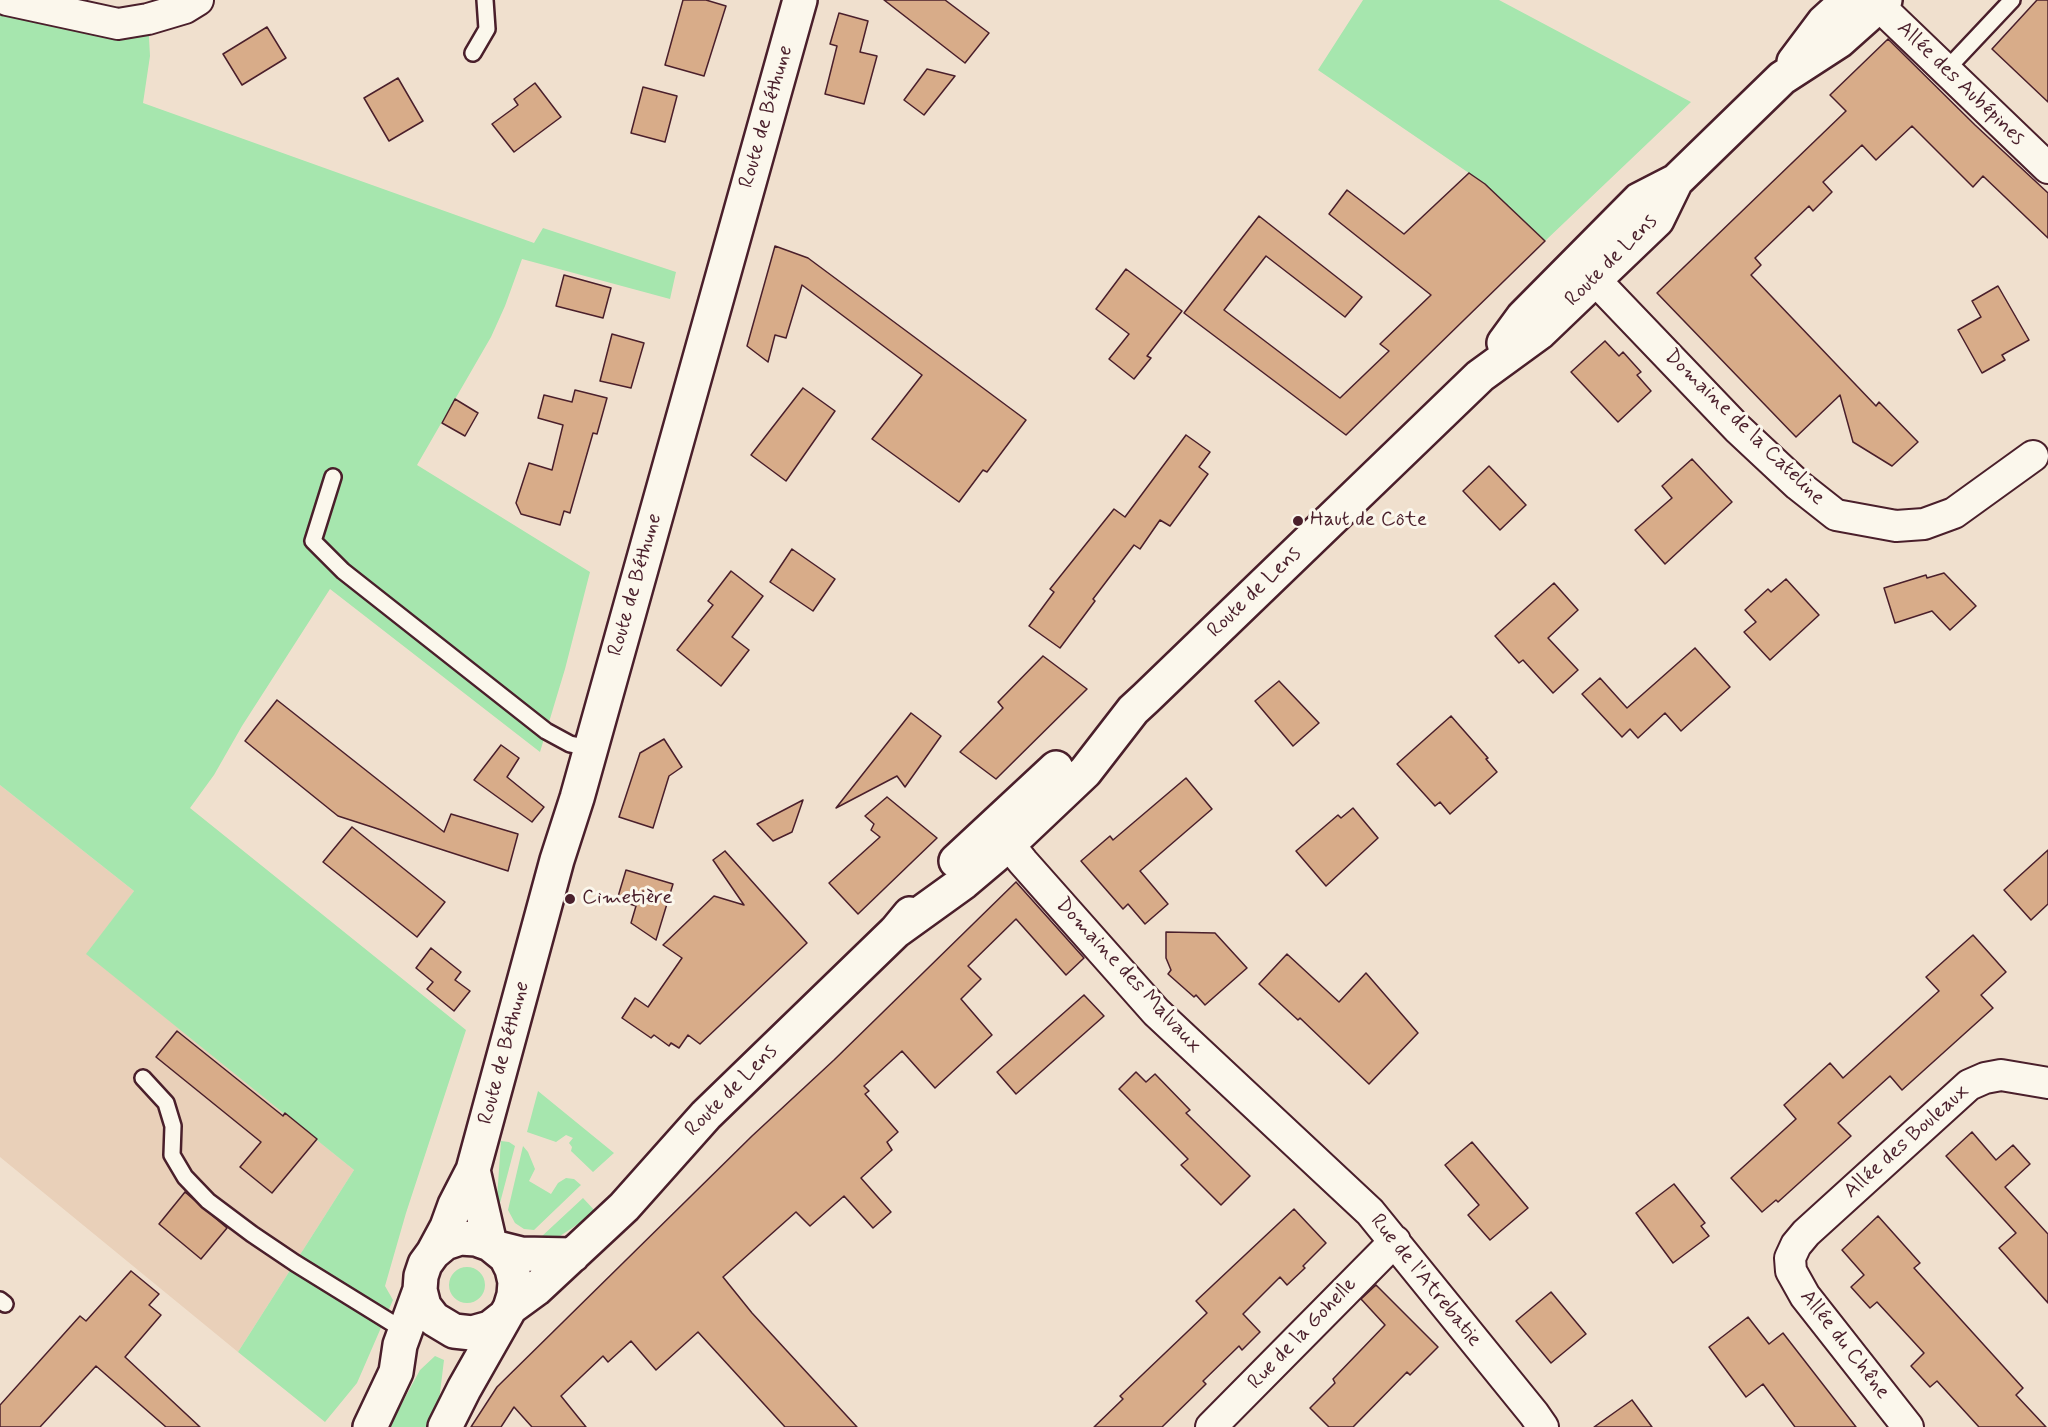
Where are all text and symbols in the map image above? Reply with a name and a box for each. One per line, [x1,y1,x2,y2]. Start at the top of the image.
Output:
street label: Allée des Aubépines [1891,16,2029,152]
street label: Route de Béthune [735,43,799,191]
street label: Route de Lens [1561,210,1663,312]
street label: Domaine de la Cateline [1658,345,1830,511]
place label: Haut de Côte [1310,508,1427,534]
street label: Route de Béthune [604,511,668,659]
marker: Haut de Côte [1291,514,1305,528]
street label: Route de Lens [1203,542,1307,644]
place label: Cimetière [582,886,673,912]
marker: Cimetière [563,892,577,906]
street label: Domaine des Malvaux [1050,893,1206,1059]
street label: Route de Béthune [474,979,536,1127]
street label: Route de Lens [681,1040,783,1142]
street label: Allée des Bouleaux [1839,1079,1975,1205]
street label: Rue de l'Atrebatie [1364,1210,1486,1352]
street label: Rue de la Gohelle [1243,1273,1363,1395]
street label: Allée du Chêne [1794,1285,1894,1405]

